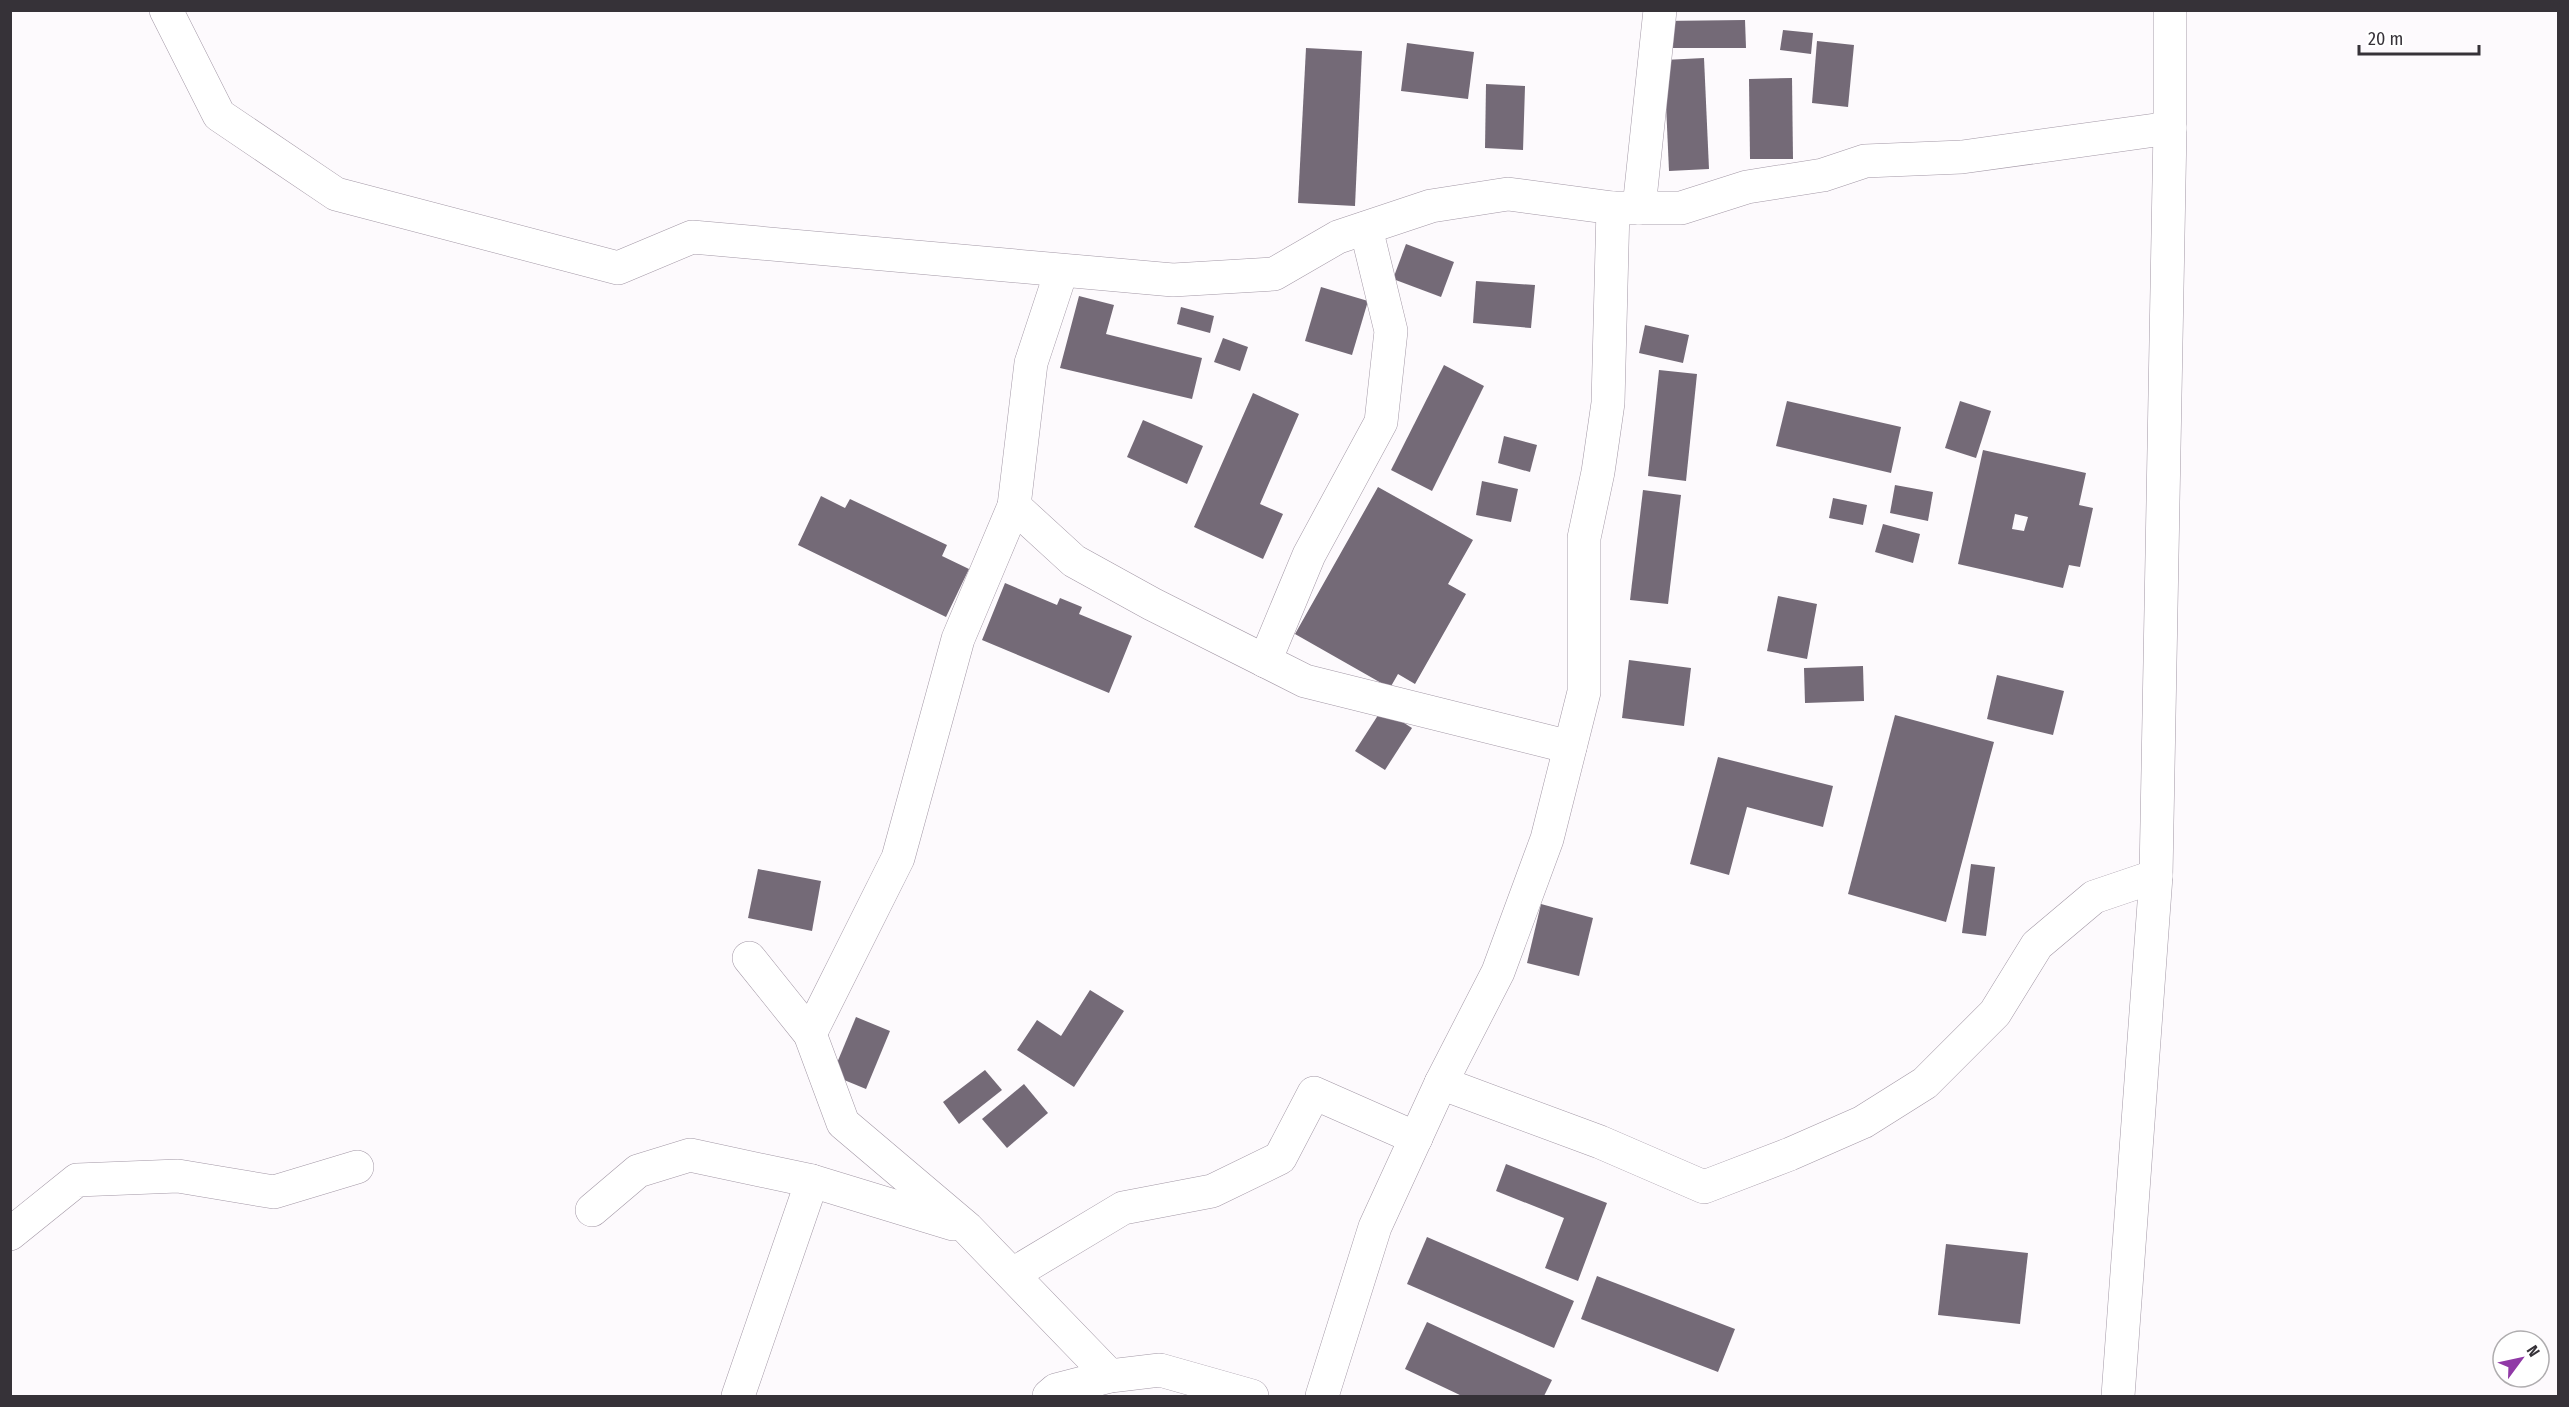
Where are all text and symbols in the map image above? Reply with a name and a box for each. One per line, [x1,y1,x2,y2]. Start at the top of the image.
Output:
scale bar [2359,18,2479,56]
text: 20 m [2368,28,2403,50]
north arrow [2491,1329,2551,1389]
text: N [2523,1342,2544,1360]

